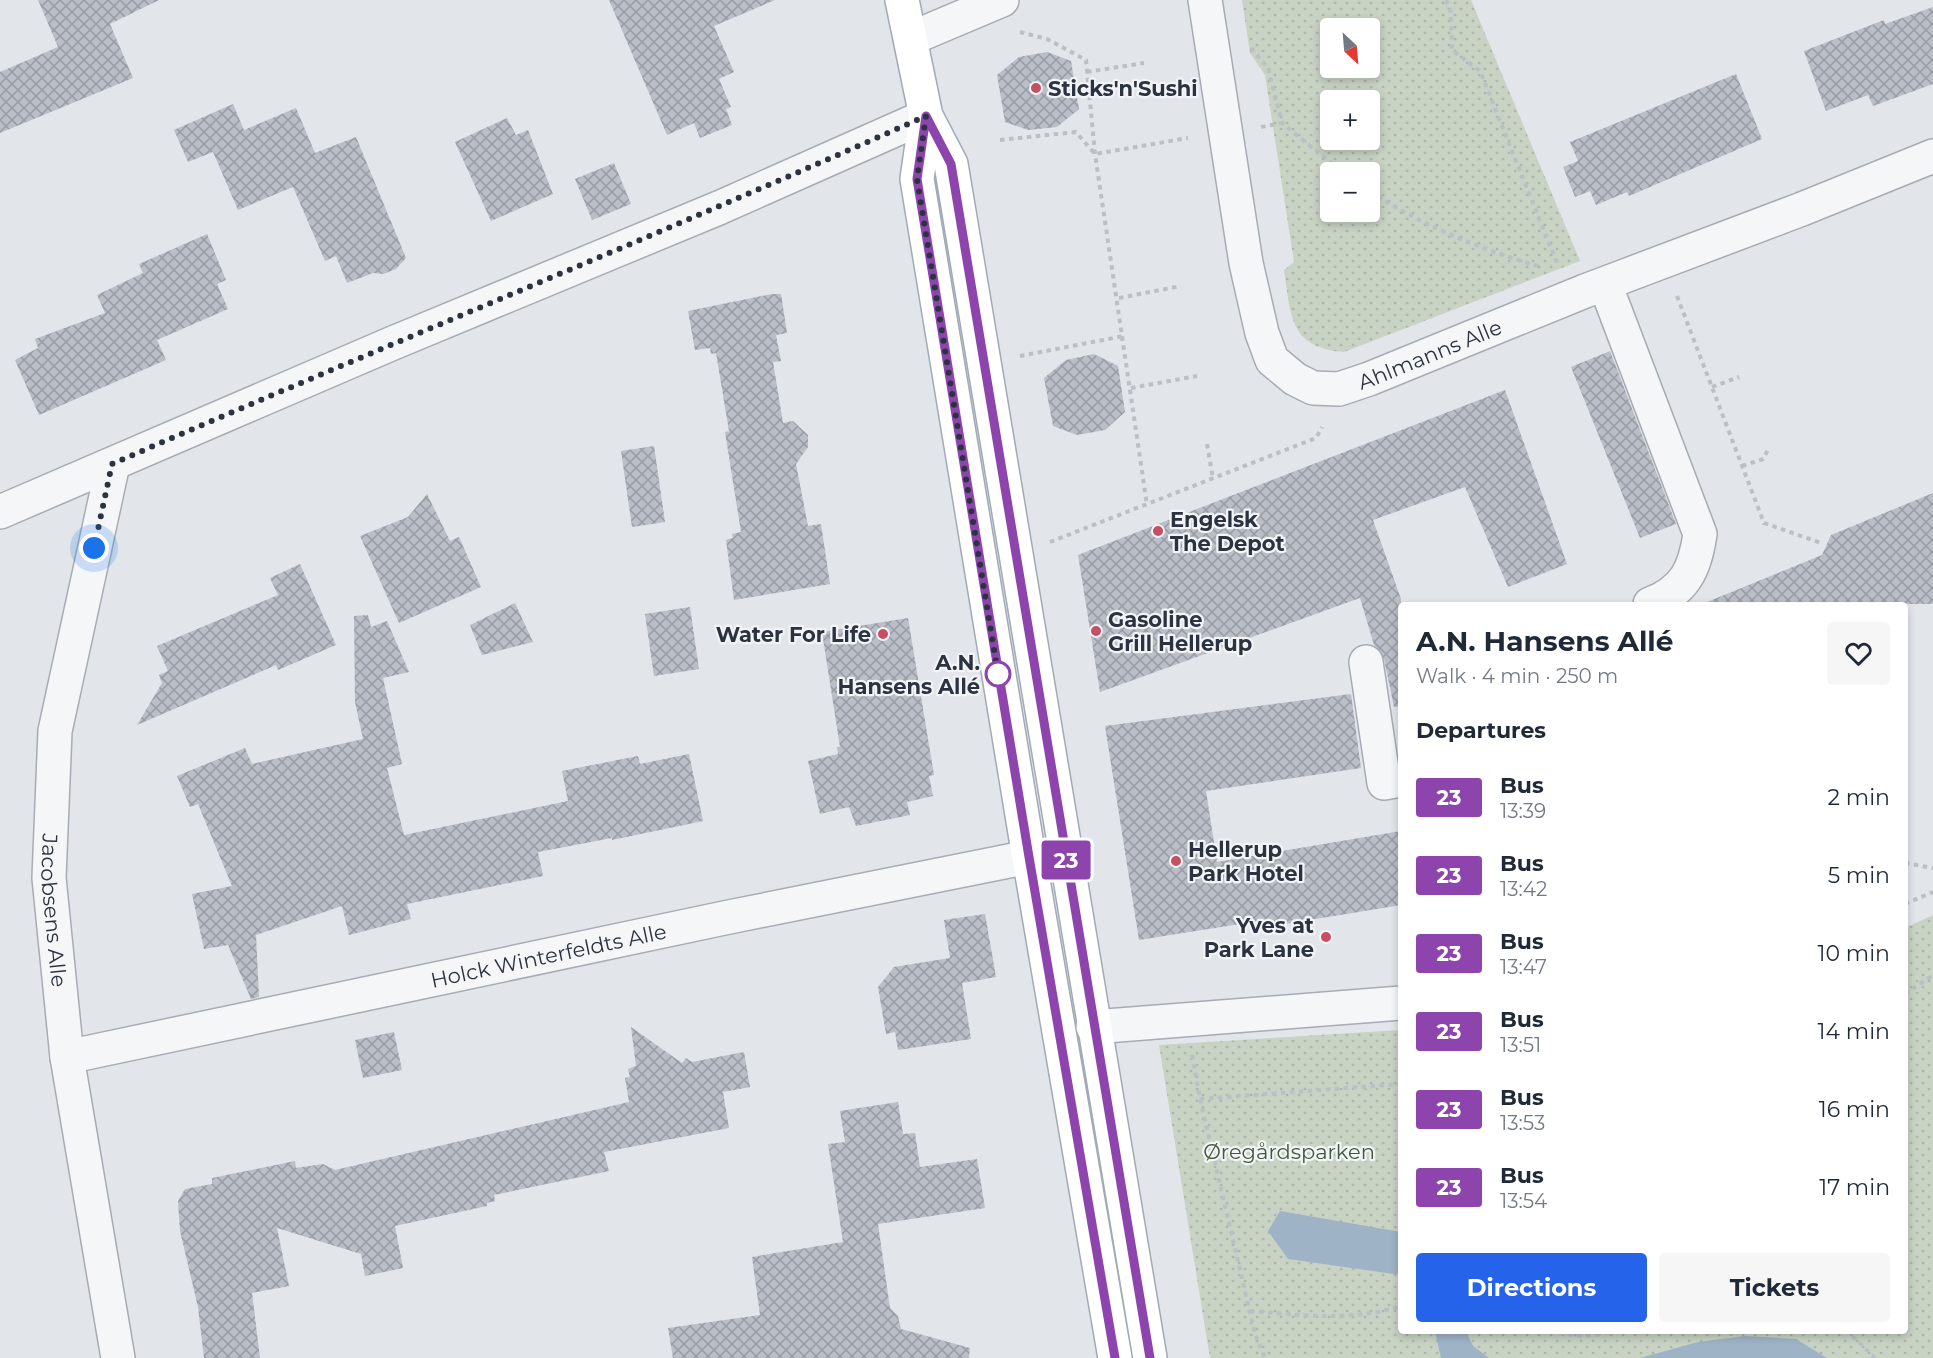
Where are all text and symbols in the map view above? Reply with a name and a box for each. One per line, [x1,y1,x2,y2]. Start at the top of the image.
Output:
north arrow [1320,18,1380,78]
map controls [1320,18,1380,222]
place label: Sticks'n'Sushi [1048,76,1198,101]
marker: Sticks'n'Sushi [1029,81,1043,95]
button: + [1320,90,1380,150]
button: − [1320,162,1380,222]
street label: Ahlmanns Alle [1355,314,1505,394]
place label: Engelsk The Depot [1170,507,1285,556]
marker: Engelsk The Depot [1151,524,1165,538]
your location [79,533,109,563]
place label: Gasoline Grill Hellerup [1108,607,1252,656]
place label: Water For Life [716,622,871,647]
button: heart [1827,622,1890,685]
marker: Gasoline Grill Hellerup [1089,624,1103,638]
text: A.N. Hansens Allé [1416,624,1673,658]
marker: Water For Life [876,627,890,641]
place label: A.N. Hansens Allé [838,650,980,699]
marker: A.N. Hansens Allé [985,661,1011,687]
text: Walk · 4 min · 250 m [1416,664,1618,688]
text: Departures [1416,717,1546,744]
text: Bus [1500,772,1544,799]
text: 2 min [1828,784,1890,811]
text: 23 [1437,785,1461,810]
text: 13:39 [1500,799,1546,823]
street label: Jacobsens Alle [36,832,72,988]
place label: Hellerup Park Hotel [1188,837,1304,886]
line badge: 23 [1039,840,1093,880]
text: 23 [1054,848,1078,873]
text: Bus [1500,850,1544,877]
marker: Hellerup Park Hotel [1169,854,1183,868]
text: 5 min [1828,862,1890,889]
text: 23 [1437,863,1461,888]
text: 13:42 [1500,877,1547,901]
place label: Yves at Park Lane [1204,913,1314,962]
street label: Holck Winterfeldts Alle [428,918,669,992]
text: Bus [1500,928,1544,955]
marker: Yves at Park Lane [1319,930,1333,944]
text: 10 min [1818,940,1890,967]
text: 23 [1437,941,1461,966]
text: 13:47 [1500,955,1547,979]
text: Bus [1500,1006,1544,1033]
text: 14 min [1818,1018,1890,1045]
text: 23 [1437,1019,1461,1044]
text: 13:51 [1500,1033,1541,1057]
text: Bus [1500,1084,1544,1111]
text: 16 min [1819,1096,1890,1123]
text: 23 [1437,1097,1461,1122]
text: 13:53 [1500,1111,1545,1135]
park label: Øregårdsparken [1203,1139,1375,1164]
text: Bus [1500,1162,1544,1189]
text: 17 min [1819,1174,1890,1201]
text: 23 [1437,1175,1461,1200]
text: 13:54 [1500,1189,1547,1213]
button: Directions [1416,1253,1647,1322]
button: Tickets [1659,1253,1890,1322]

